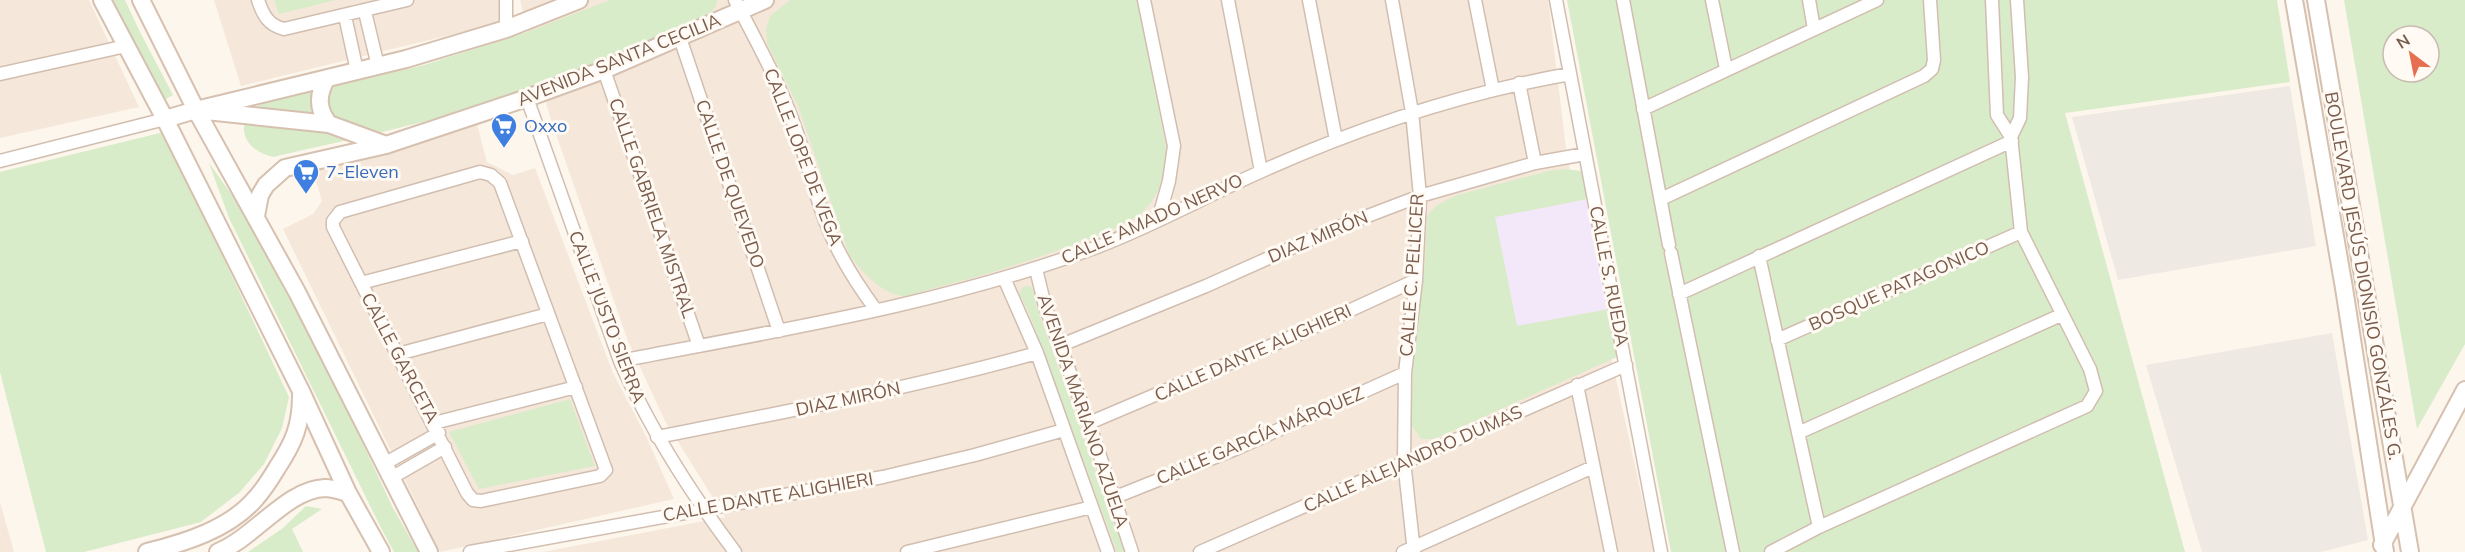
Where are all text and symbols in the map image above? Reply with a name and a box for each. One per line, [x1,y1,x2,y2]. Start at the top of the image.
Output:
street label: AVENIDA SANTA CECILIA [514,8,724,111]
north arrow [2381,24,2441,84]
text: N [2393,30,2413,53]
street label: CALLE LOPE DE VEGA [759,65,848,249]
street label: BOULEVARD JESÚS DIONISIO GONZÁLES G. [2320,90,2407,462]
street label: CALLE GABRIELA MISTRAL [604,95,701,321]
street label: CALLE DE QUEVEDO [691,96,770,271]
supermarket icon: Oxxo [489,111,519,149]
place label: Oxxo [524,114,567,137]
supermarket icon: 7-Eleven [291,157,321,195]
place label: 7-Eleven [326,160,399,183]
street label: CALLE AMADO NERVO [1057,168,1246,269]
street label: CALLE C. PELLICER [1394,193,1429,357]
street label: CALLE S. RUEDA [1585,204,1634,348]
street label: DIAZ MIRÓN [1264,205,1371,268]
street label: CALLE JUSTO SIERRA [564,227,651,406]
street label: BOSQUE PATAGONICO [1805,235,1993,336]
street label: CALLE GARCETA [356,289,444,427]
street label: AVENIDA MARIANO AZUELA [1033,291,1134,531]
street label: CALLE DANTE ALIGHIERI [1151,299,1355,406]
street label: DIAZ MIRÓN [793,376,902,421]
street label: CALLE GARCÍA MÁRQUEZ [1153,381,1367,490]
street label: CALLE ALEJANDRO DUMAS [1300,400,1526,517]
street label: CALLE DANTE ALIGHIERI [661,467,875,526]

